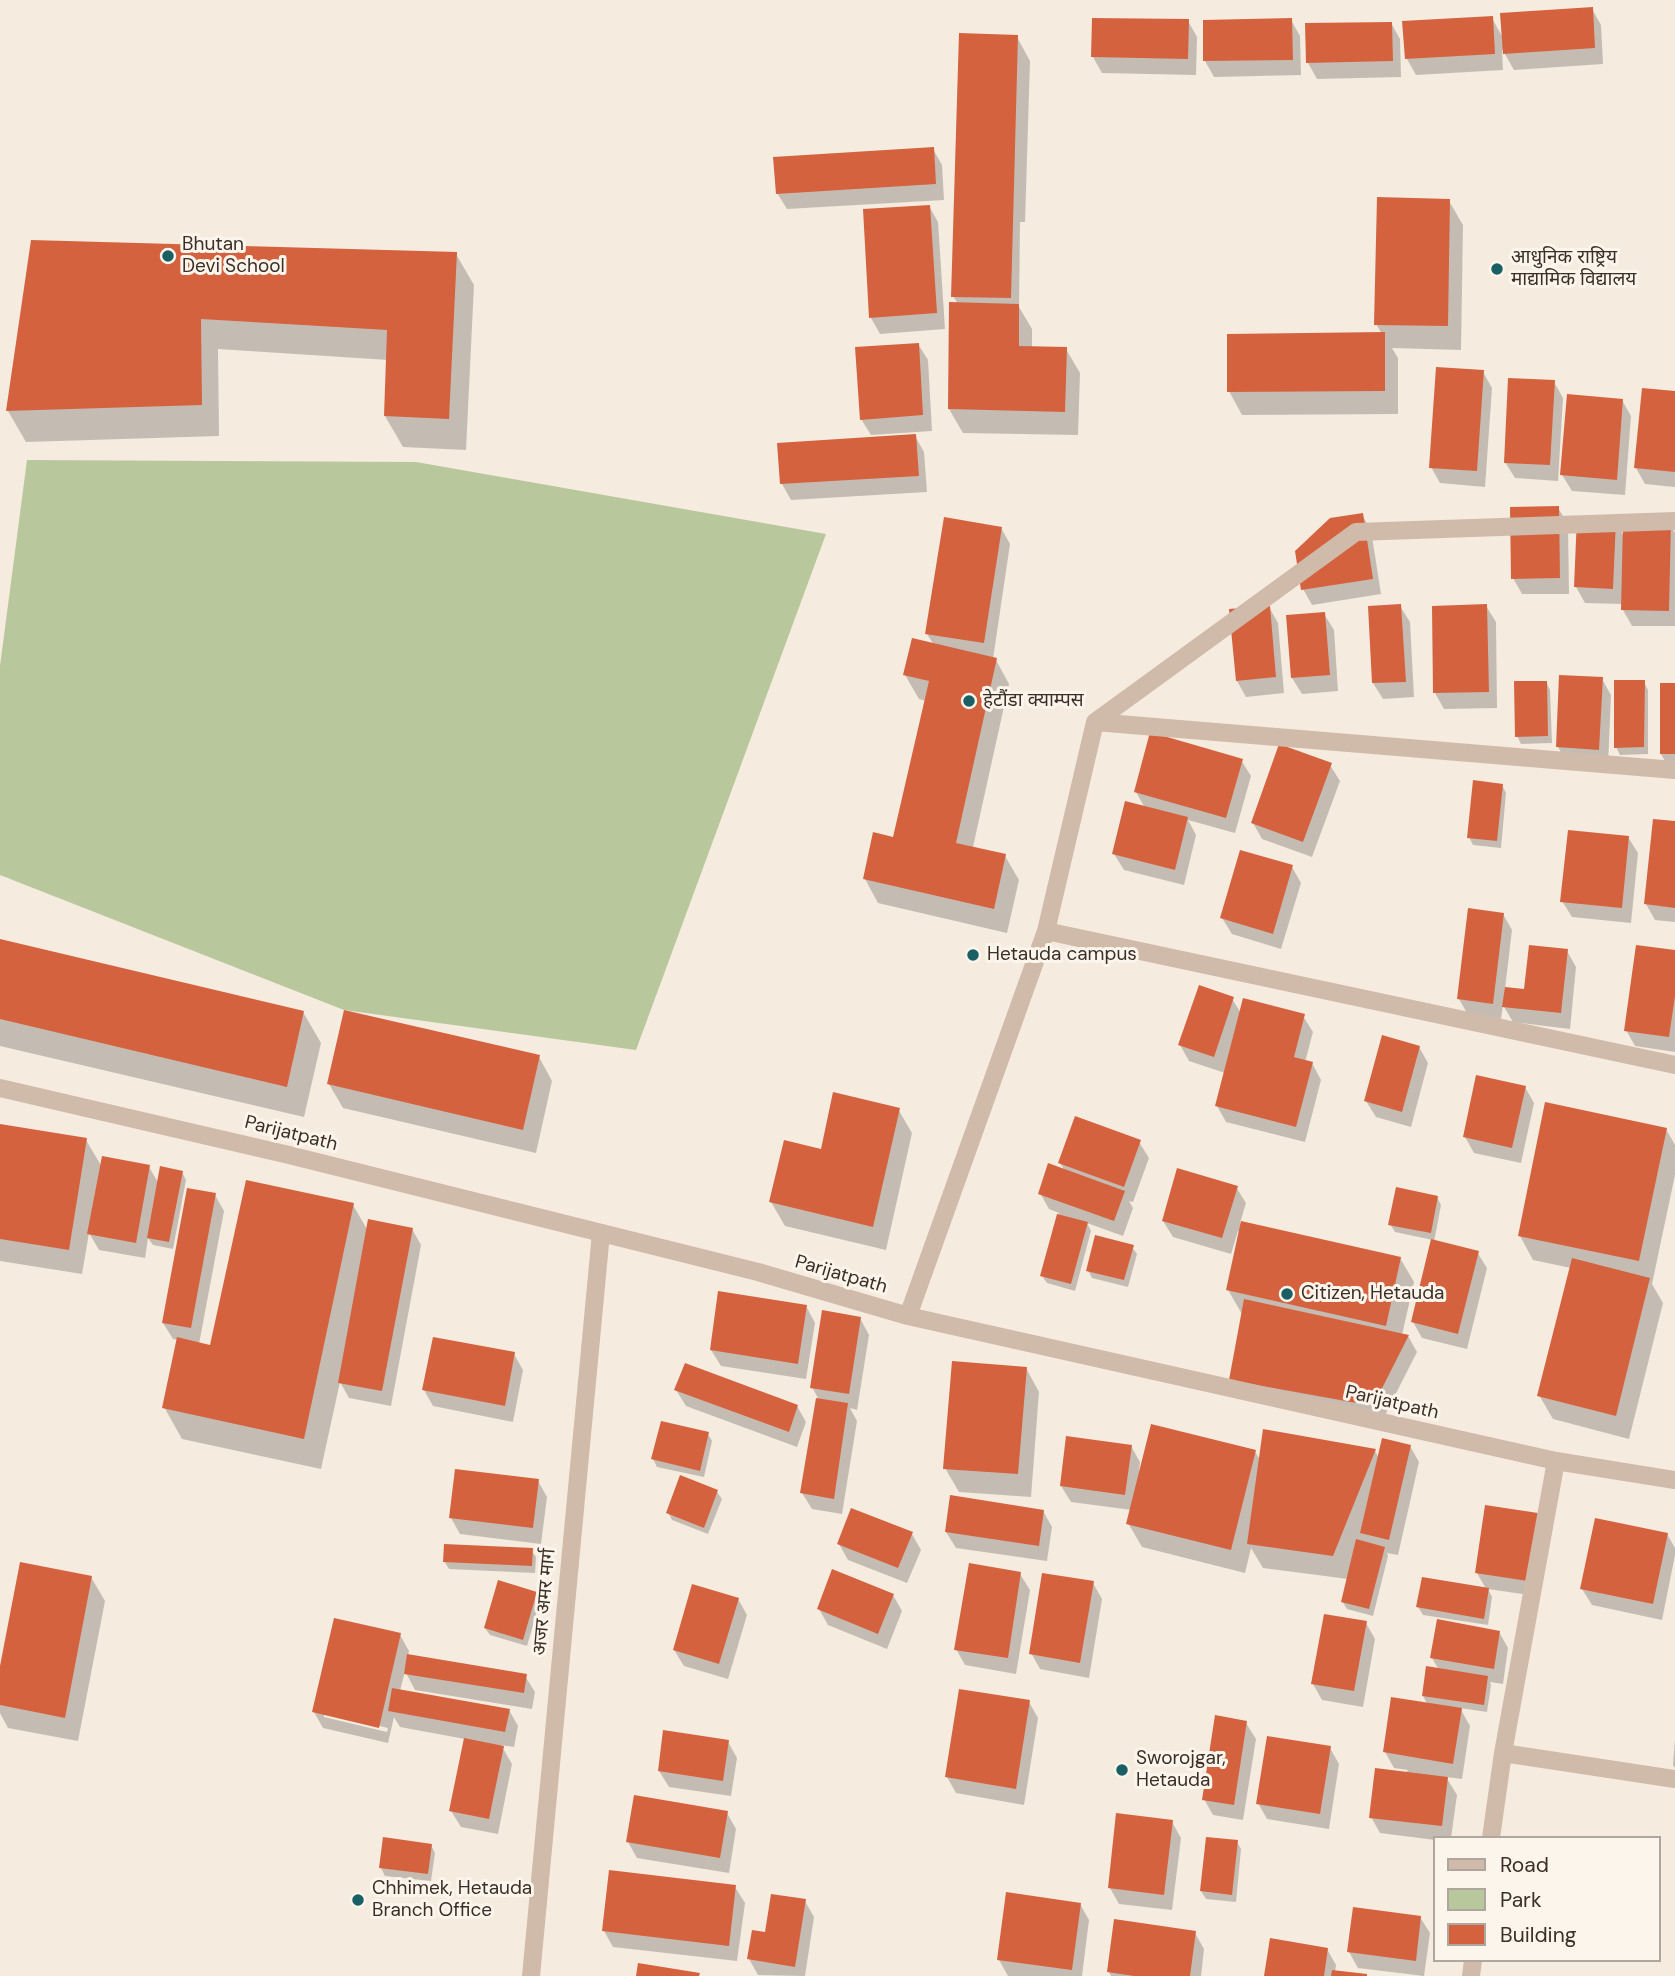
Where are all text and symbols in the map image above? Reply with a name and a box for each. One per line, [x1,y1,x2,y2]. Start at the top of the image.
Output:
place label: Bhutan Devi School [182,234,285,278]
place label: आधुनिक राष्ट्रिय माद्यामिक विद्यालय [1511,247,1636,291]
marker: Bhutan Devi School [160,248,176,264]
marker: आधुनिक राष्ट्रिय माद्यामिक विद्यालय [1489,261,1505,277]
place label: हेटौंडा क्याम्पस [983,690,1084,712]
marker: हेटौंडा क्याम्पस [961,693,977,709]
place label: Hetauda campus [987,944,1137,966]
marker: Hetauda campus [965,947,981,963]
street label: Parijatpath [242,1111,340,1157]
street label: Parijatpath [792,1251,890,1299]
place label: Citizen, Hetauda [1301,1283,1444,1305]
marker: Citizen, Hetauda [1279,1286,1295,1302]
street label: Parijatpath [1343,1381,1441,1425]
street label: अजर अमर मार्ग [529,1548,561,1656]
place label: Sworojgar, Hetauda [1136,1748,1226,1792]
marker: Sworojgar, Hetauda [1114,1762,1130,1778]
legend [1434,1836,1661,1962]
text: Road [1500,1851,1549,1879]
place label: Chhimek, Hetauda Branch Office [372,1878,532,1922]
text: Park [1500,1886,1541,1914]
marker: Chhimek, Hetauda Branch Office [350,1892,366,1908]
text: Building [1500,1921,1576,1949]

